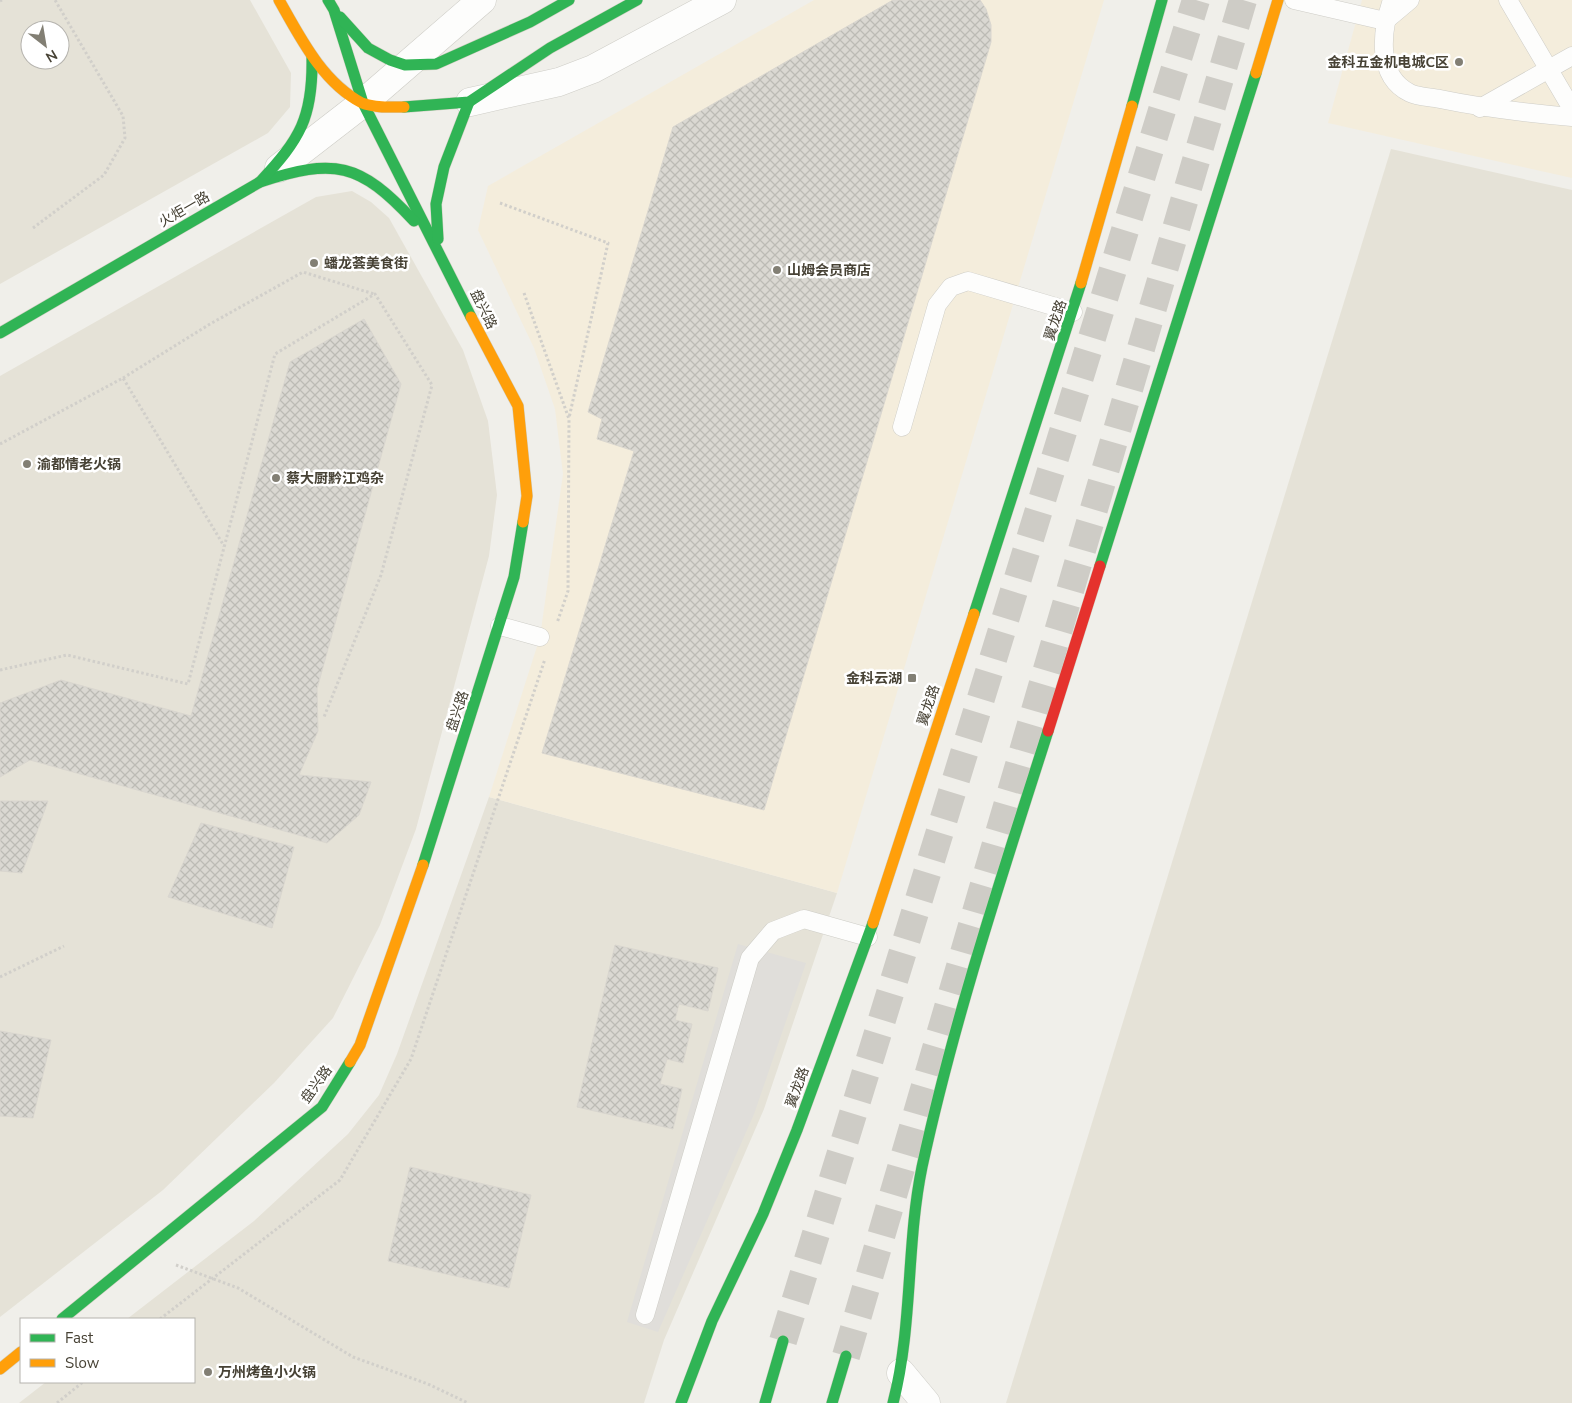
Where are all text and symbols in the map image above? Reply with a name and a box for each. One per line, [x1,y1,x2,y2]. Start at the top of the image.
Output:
north arrow [20,20,70,70]
text: N [42,45,61,67]
place label: 金科五金机电城C区 [1327,53,1449,72]
marker: 金科五金机电城C区 [1453,56,1465,68]
street label: 火炬一路 [155,187,213,232]
place label: 蟠龙荟美食街 [324,254,408,273]
marker: 蟠龙荟美食街 [308,257,320,269]
place label: 山姆会员商店 [787,261,871,280]
marker: 山姆会员商店 [771,264,783,276]
street label: 盘兴路 [466,286,501,332]
street label: 翼龙路 [1040,297,1071,343]
place label: 渝都情老火锅 [37,455,121,474]
marker: 渝都情老火锅 [21,458,33,470]
place label: 蔡大厨黔江鸡杂 [286,469,384,488]
marker: 蔡大厨黔江鸡杂 [270,472,282,484]
place label: 金科云湖 [846,669,902,688]
marker: 金科云湖 [906,672,918,684]
street label: 翼龙路 [913,682,944,728]
street label: 盘兴路 [442,688,473,734]
street label: 盘兴路 [296,1062,336,1107]
street label: 翼龙路 [781,1064,814,1110]
legend [20,1318,195,1383]
text: Fast [65,1328,94,1348]
text: Slow [65,1353,100,1373]
place label: 万州烤鱼小火锅 [218,1363,316,1382]
marker: 万州烤鱼小火锅 [202,1366,214,1378]

